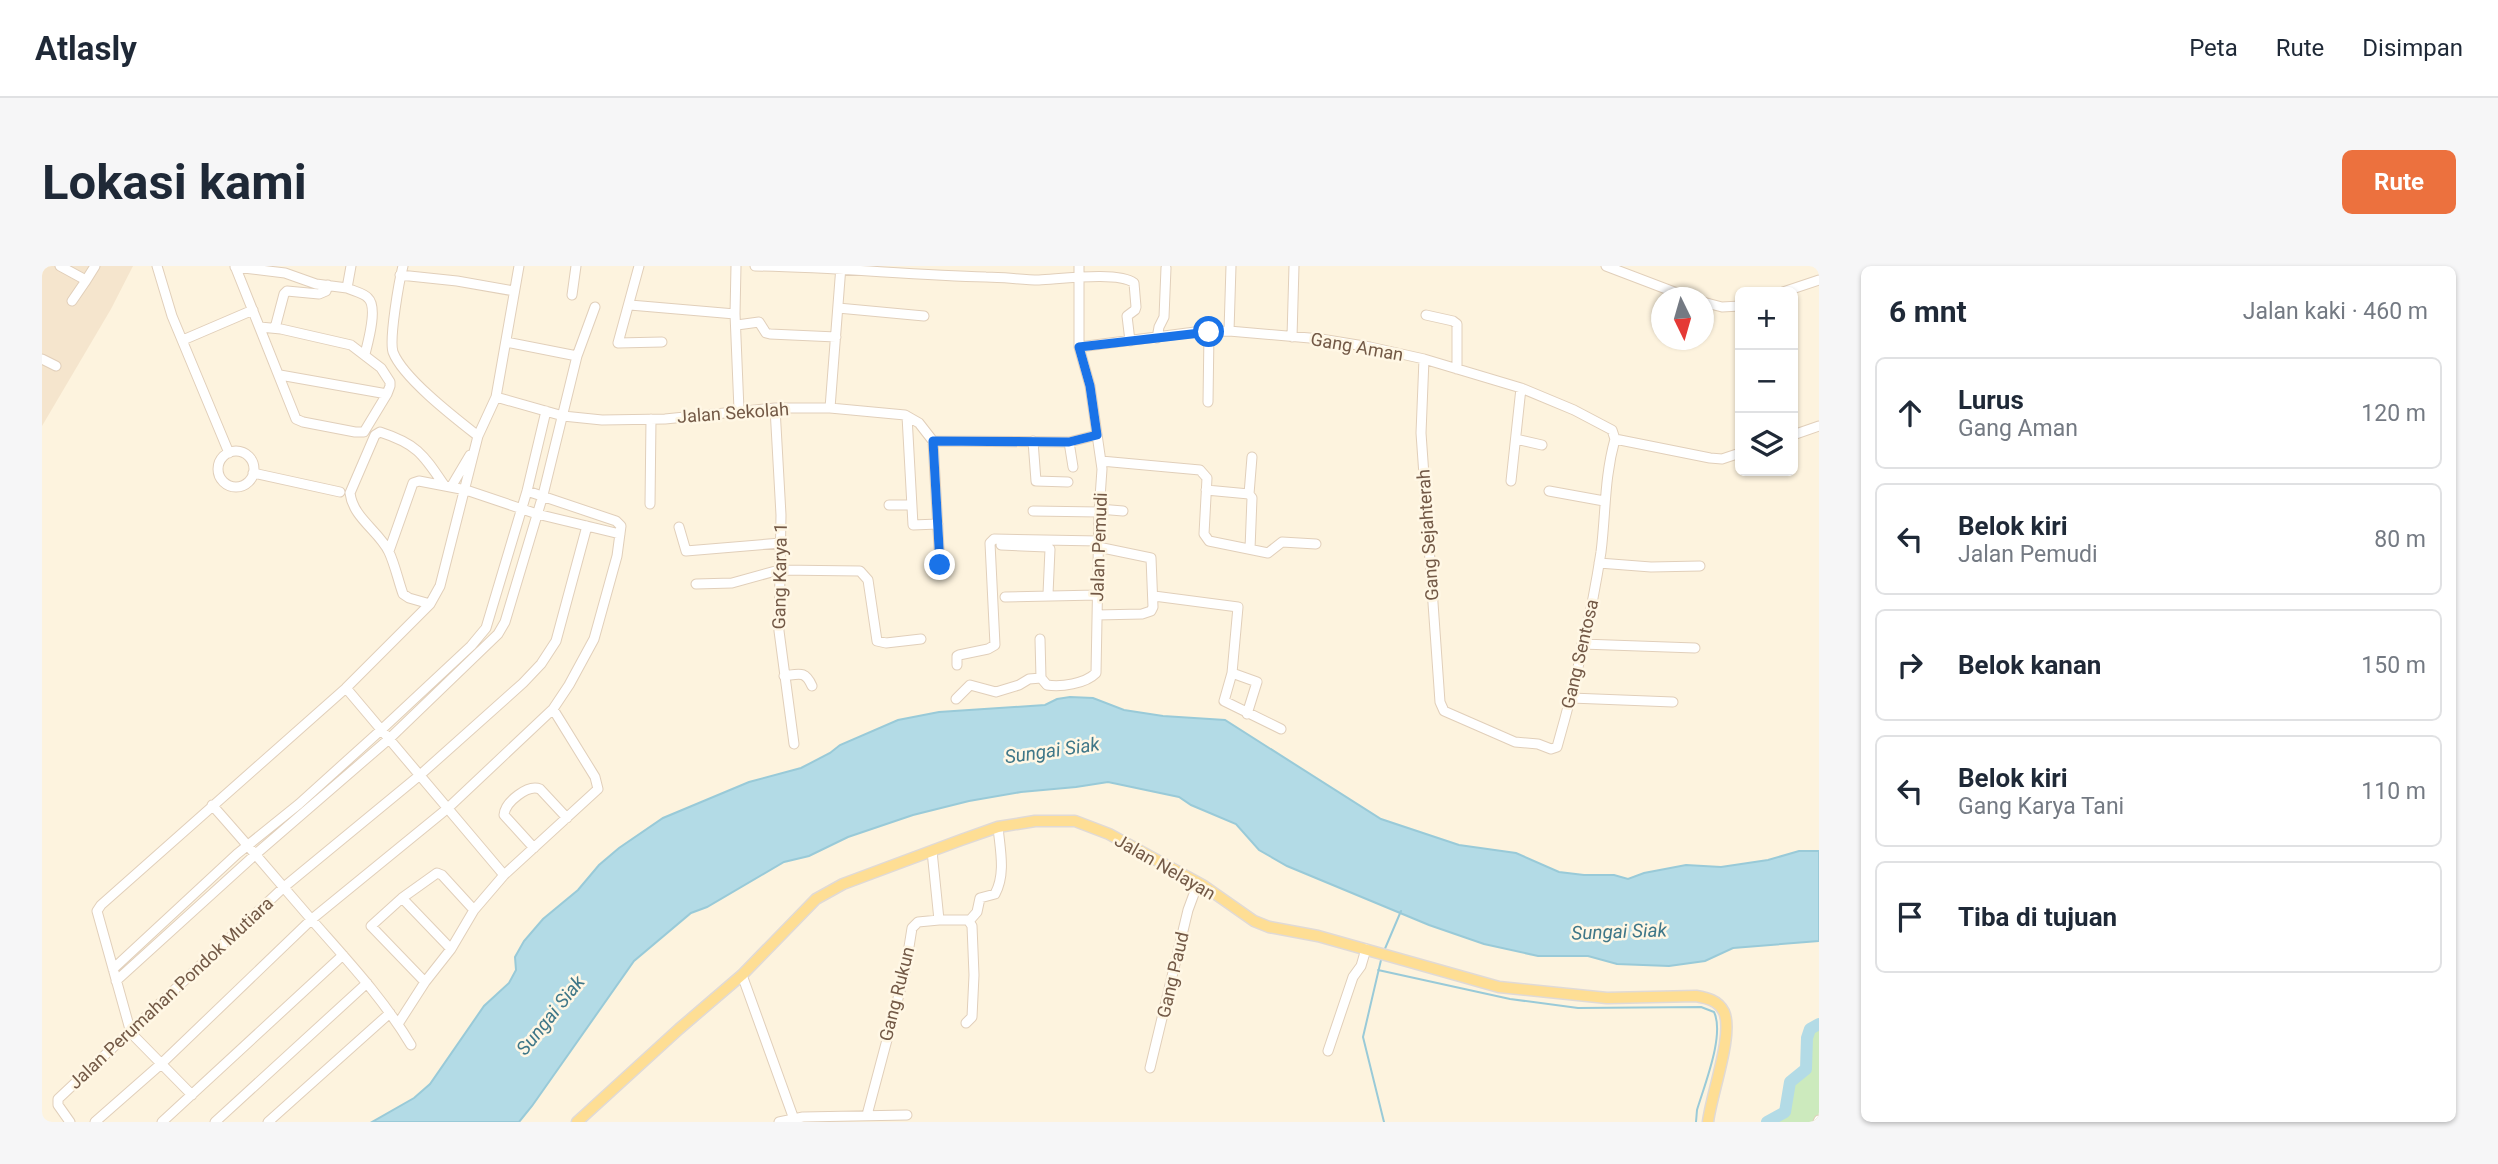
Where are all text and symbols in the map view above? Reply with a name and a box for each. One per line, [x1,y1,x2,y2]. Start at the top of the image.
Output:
text: Atlasly [35,29,137,68]
text: Peta [2189,34,2238,62]
text: Rute [2276,34,2324,62]
text: Disimpan [2362,34,2463,62]
button: Rute [2342,150,2456,214]
text: Lokasi kami [42,154,307,211]
north arrow [1651,287,1714,350]
map controls [1735,287,1798,476]
button: + [1735,287,1798,350]
text: 6 mnt [1889,294,1967,329]
text: Jalan kaki · 460 m [2243,298,2428,325]
route start [1193,316,1224,347]
street label: Gang Aman [1309,328,1405,365]
button: − [1735,350,1798,413]
text: Lurus [1958,385,2024,415]
icon: ahead [1891,394,1929,432]
street label: Jalan Sekolah [676,398,790,427]
text: 120 m [2361,400,2426,427]
button: layers [1735,413,1798,476]
text: Gang Aman [1958,415,2078,442]
street label: Gang Sejahterah [1412,469,1443,601]
street label: Jalan Pemudi [1086,492,1111,602]
text: Belok kiri [1958,511,2068,541]
icon: left [1891,520,1929,558]
street label: Gang Karya 1 [768,522,791,630]
text: 80 m [2374,526,2426,553]
text: Jalan Pemudi [1958,541,2098,568]
route end [924,549,955,580]
street label: Gang Sentosa [1557,597,1602,711]
icon: right [1891,646,1929,684]
text: Belok kanan [1958,650,2101,680]
text: 150 m [2361,652,2426,679]
water label: Sungai Siak [1003,732,1102,769]
text: Belok kiri [1958,763,2068,793]
icon: left [1891,772,1929,810]
text: 110 m [2361,778,2426,805]
text: Gang Karya Tani [1958,793,2124,820]
street label: Jalan Nelayan [1111,829,1219,904]
street label: Jalan Perumahan Pondok Mutiara [64,892,277,1093]
icon: arrive [1891,898,1929,936]
text: Tiba di tujuan [1958,902,2117,932]
water label: Sungai Siak [1571,918,1668,945]
street label: Gang Paud [1152,930,1193,1020]
street label: Gang Rukun [875,944,918,1043]
water label: Sungai Siak [511,970,590,1060]

